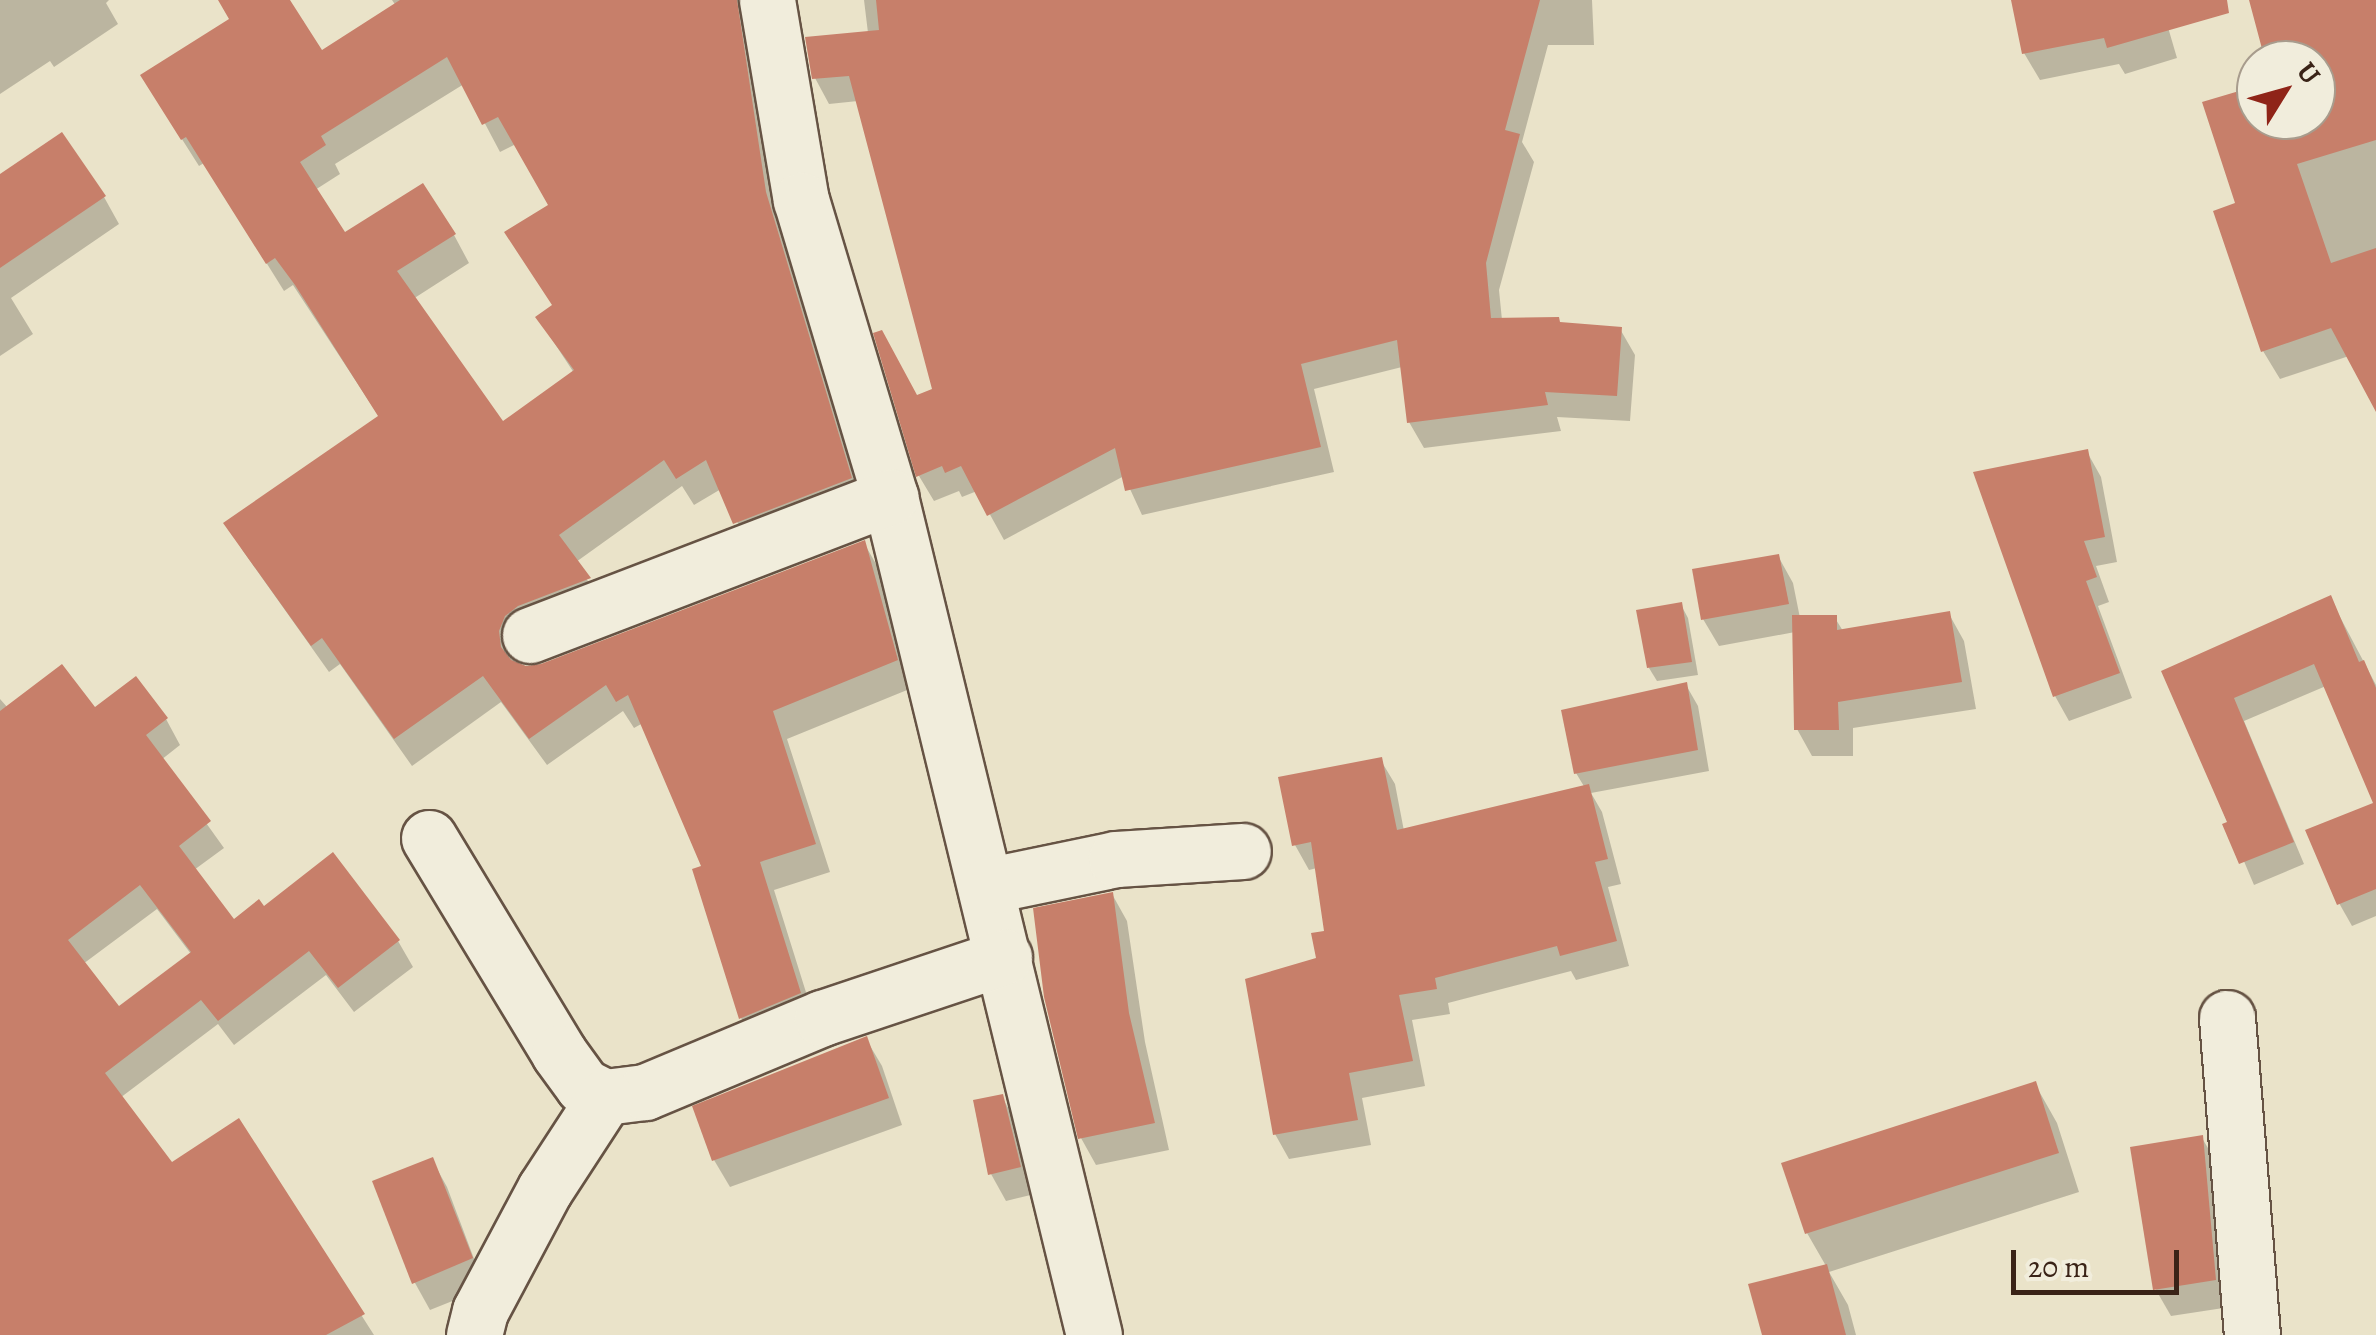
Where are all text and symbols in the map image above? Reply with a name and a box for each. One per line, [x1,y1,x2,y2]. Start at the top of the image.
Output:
north arrow [2236,40,2336,140]
text: U [2288,54,2329,92]
scale bar [2016,1230,2184,1292]
text: 20 m [2028,1247,2089,1287]

